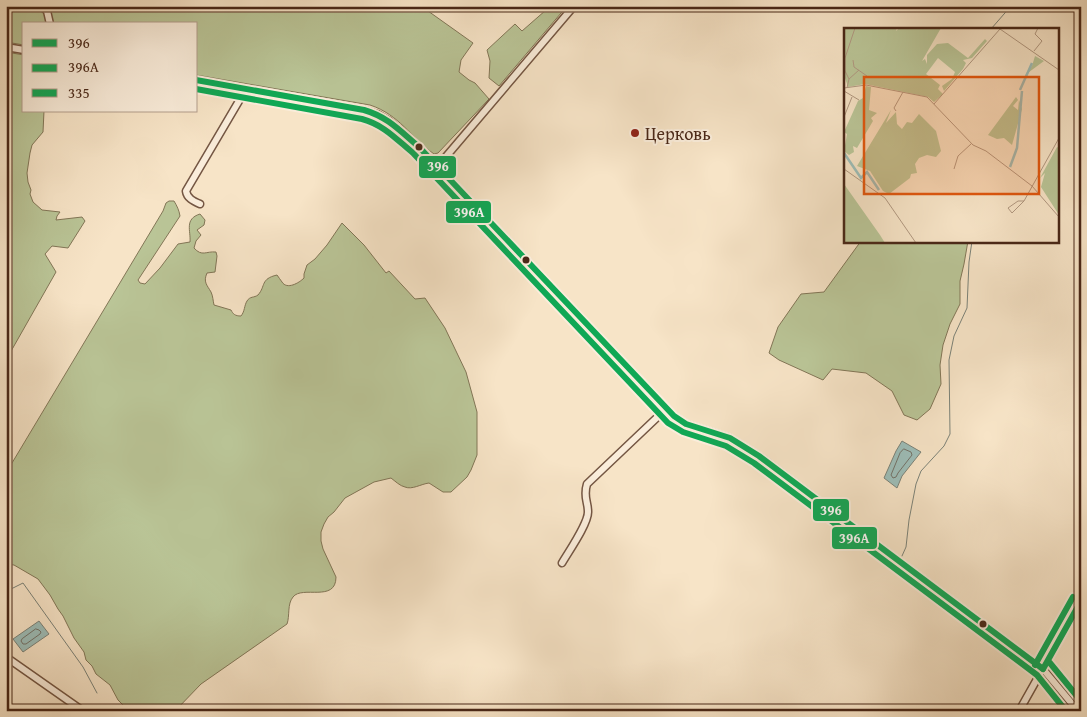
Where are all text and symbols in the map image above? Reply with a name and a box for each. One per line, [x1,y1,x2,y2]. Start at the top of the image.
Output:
legend [22,22,198,112]
inset map [844,28,1060,242]
text: 396 [68,32,90,53]
text: 396А [68,56,99,77]
text: 335 [68,82,90,103]
place label: Церковь [645,120,711,147]
marker: Церковь [629,127,641,139]
unlabelled marker [414,142,424,152]
line badge: 396 [418,155,457,179]
text: 396 [427,156,449,176]
line badge: 396А [445,200,492,224]
text: 396А [454,202,484,222]
unlabelled marker [521,255,531,265]
line badge: 396 [812,498,850,522]
text: 396 [820,500,842,520]
line badge: 396А [831,526,878,550]
text: 396А [839,528,869,548]
unlabelled marker [978,619,988,629]

